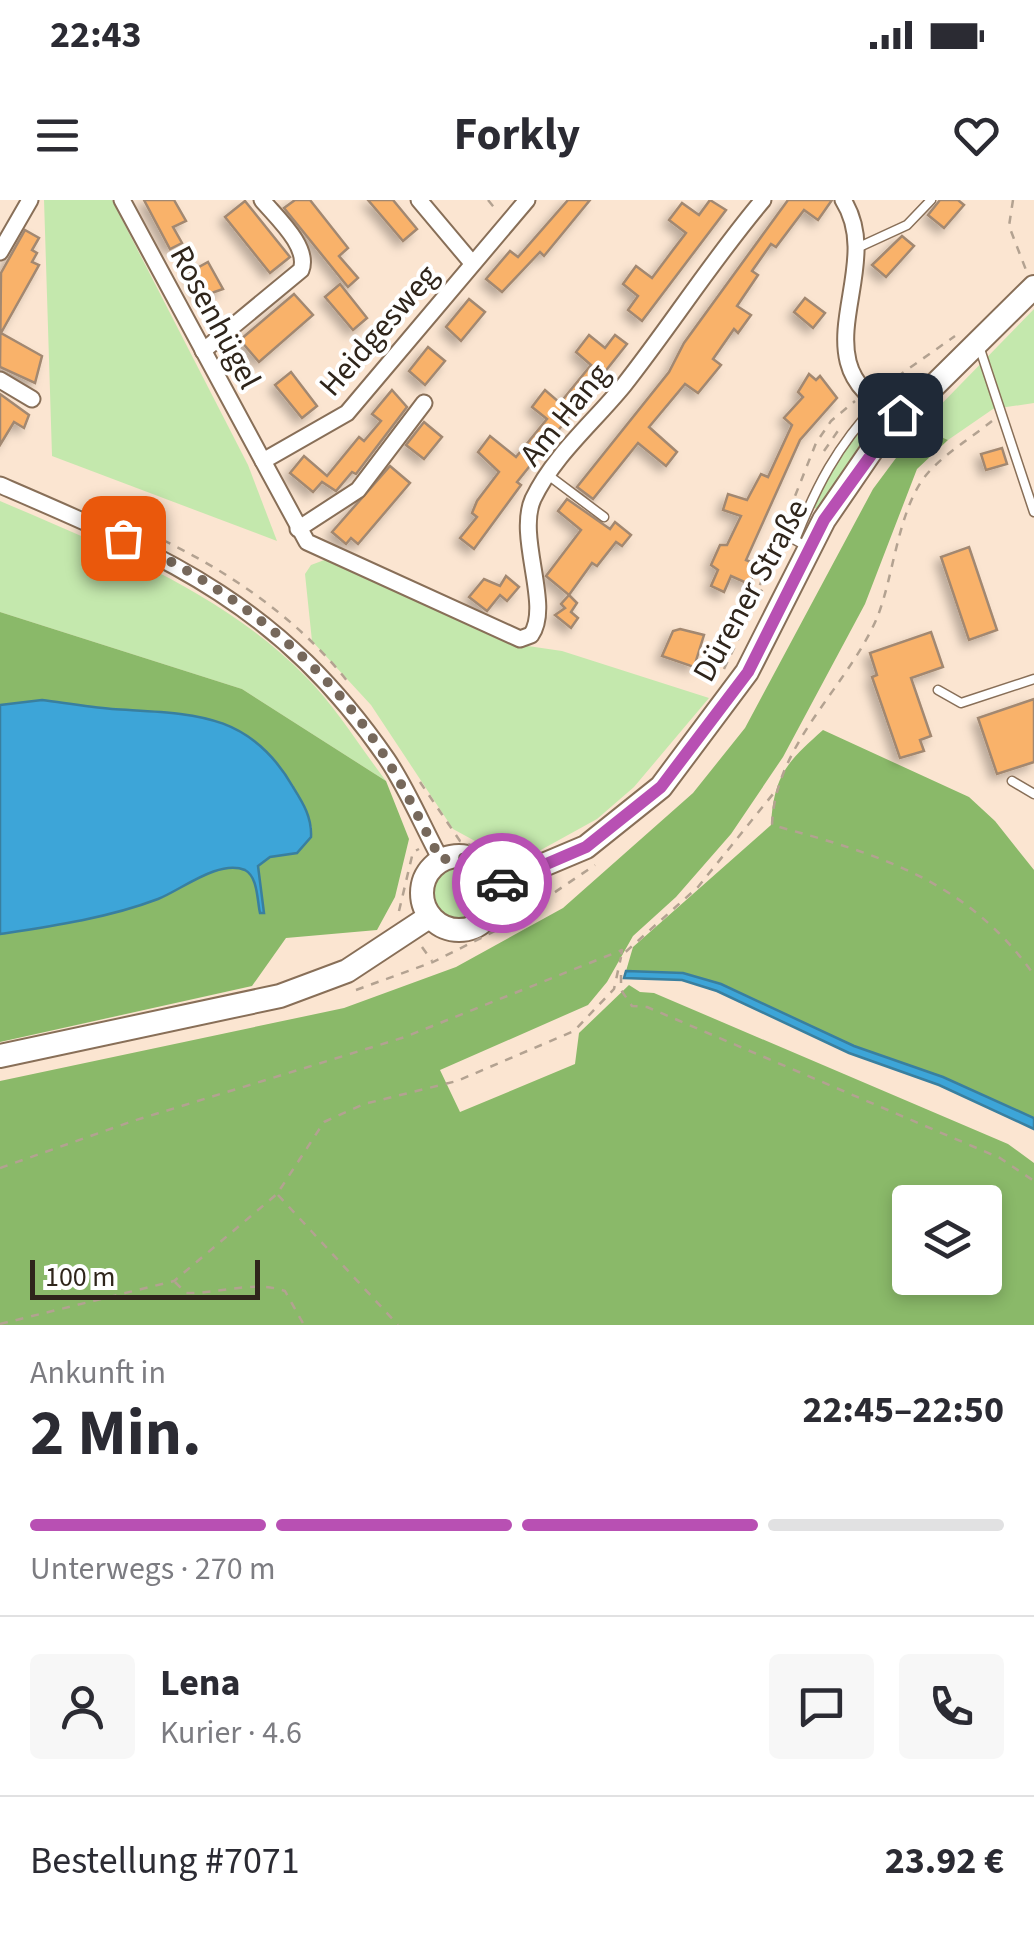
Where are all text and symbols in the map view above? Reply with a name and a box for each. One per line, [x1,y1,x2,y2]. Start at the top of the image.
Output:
text: 22:43 [50,8,142,62]
text: Forkly [454,103,580,167]
icon: menu [30,108,85,163]
icon: heart [949,108,1004,163]
street label: Rosenhügel [158,238,272,397]
street label: Heidgesweg [308,254,449,407]
street label: Am Hang [509,353,621,476]
pin [858,373,943,458]
icon: home [873,388,928,443]
street label: Dürener Straße [682,491,820,690]
pin [81,496,166,581]
icon: bag [96,511,151,566]
courier [452,833,552,933]
icon: car [475,856,530,911]
map controls [892,1185,1002,1295]
button: layers [892,1185,1002,1295]
scale bar [30,1255,260,1300]
text: 100 m [45,1257,116,1297]
text: Ankunft in [30,1350,166,1396]
text: 22:45–22:50 [802,1383,1004,1437]
text: 2 Min. [30,1387,201,1480]
text: Unterwegs · 270 m [30,1546,276,1592]
button: person [30,1654,135,1759]
button: chat [769,1654,874,1759]
button: phone [899,1654,1004,1759]
text: Lena [160,1656,241,1710]
text: Kurier · 4.6 [160,1710,302,1756]
text: Bestellung #7071 [30,1834,300,1888]
text: 23.92 € [885,1834,1004,1888]

